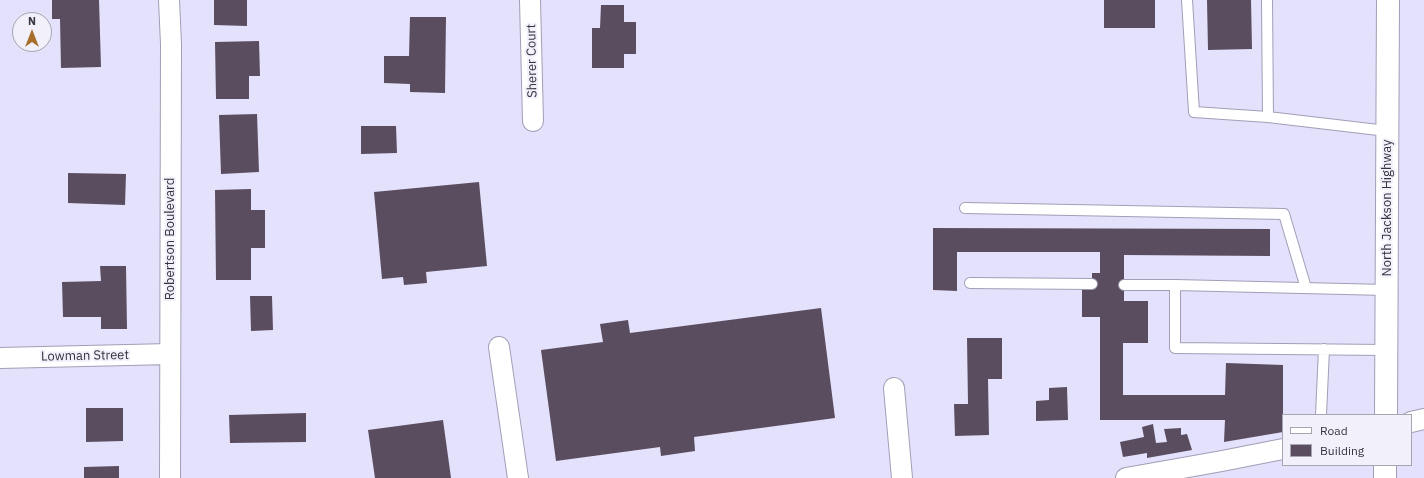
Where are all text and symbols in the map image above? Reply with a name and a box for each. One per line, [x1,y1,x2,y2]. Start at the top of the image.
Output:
north arrow [12,12,52,52]
text: N [28,14,36,28]
street label: Sherer Court [524,24,540,98]
street label: North Jackson Highway [1379,139,1395,277]
street label: Robertson Boulevard [162,178,178,300]
street label: Lowman Street [41,347,129,365]
legend [1282,414,1412,466]
text: Road [1320,423,1348,438]
text: Building [1320,443,1364,458]

